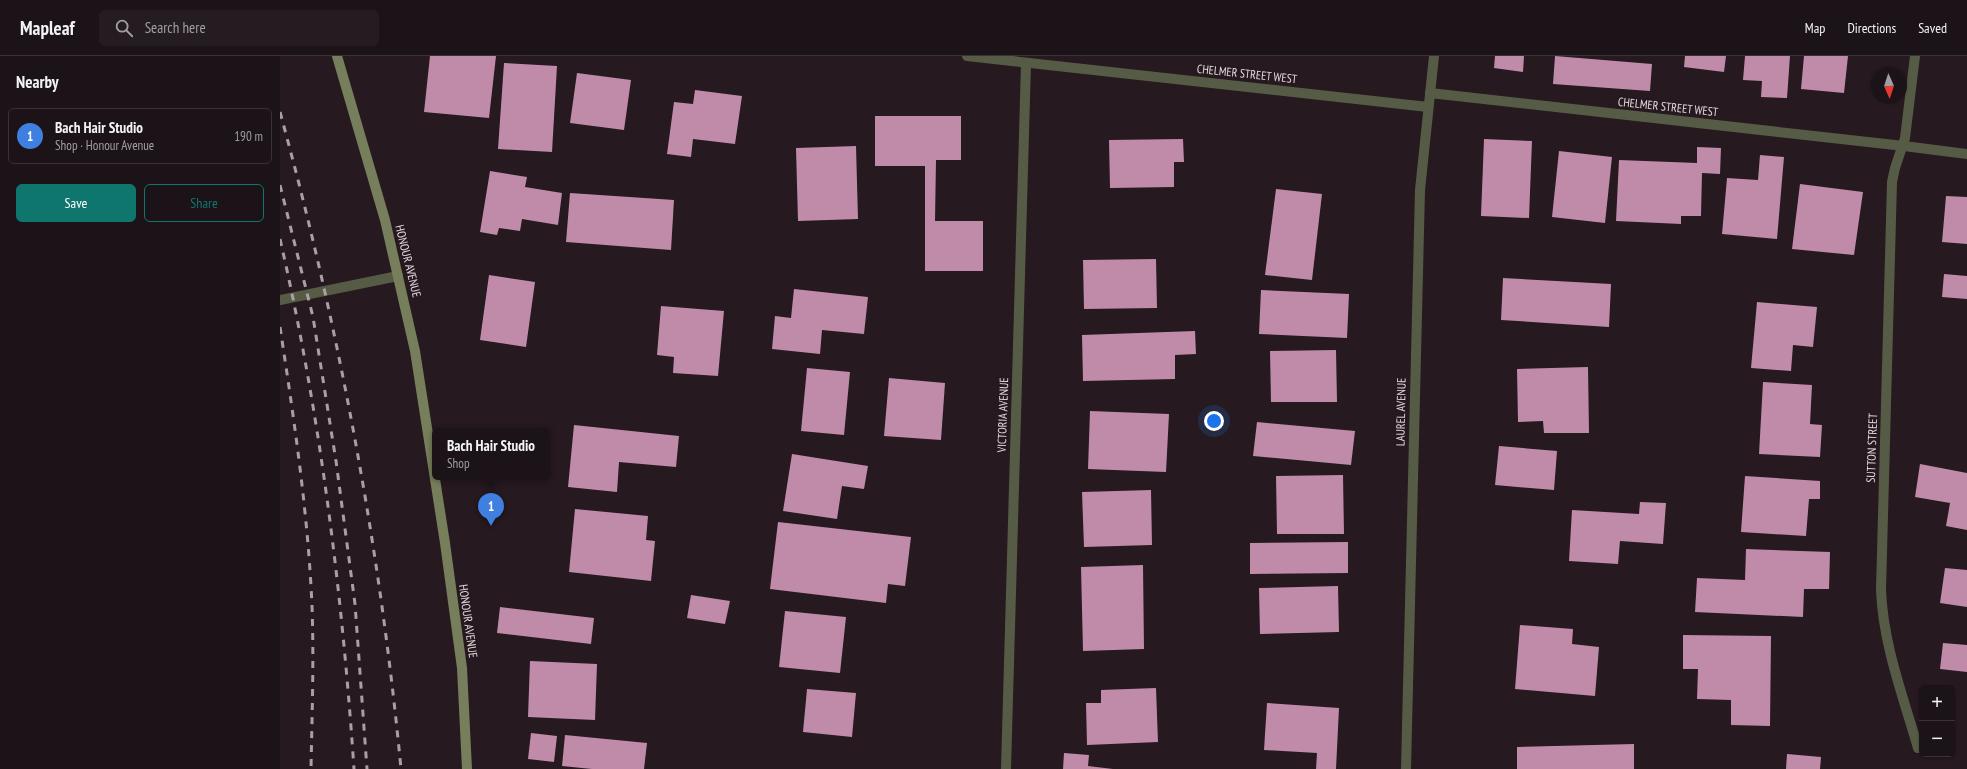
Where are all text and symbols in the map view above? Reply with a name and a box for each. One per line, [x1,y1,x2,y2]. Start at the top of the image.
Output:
search box [99,10,379,46]
text: Mapleaf [20,16,75,40]
icon: search [113,17,135,39]
text: Search here [145,18,206,37]
text: Map [1805,19,1825,37]
text: Directions [1847,19,1896,37]
text: Saved [1918,19,1947,37]
street label: CHELMER STREET WEST [1196,61,1299,86]
north arrow [1871,68,1907,104]
text: Nearby [16,71,59,93]
street label: CHELMER STREET WEST [1617,94,1720,119]
text: Bach Hair Studio [55,118,143,137]
text: 1 [27,128,33,145]
text: 190 m [234,128,263,145]
text: Shop · Honour Avenue [55,137,154,154]
button: Save [16,184,136,222]
button: Share [144,184,264,222]
street label: HONOUR AVENUE [392,223,425,299]
street label: VICTORIA AVENUE [994,377,1011,454]
street label: LAUREL AVENUE [1392,378,1409,446]
your location [1204,411,1224,431]
street label: SUTTON STREET [1863,412,1880,483]
popup [432,428,550,480]
text: Bach Hair Studio [447,436,535,455]
text: Shop [447,455,470,472]
pin: 1 [478,493,504,526]
street label: HONOUR AVENUE [456,583,481,659]
map controls [1919,685,1955,757]
button: + [1919,685,1955,721]
button: − [1919,721,1955,757]

